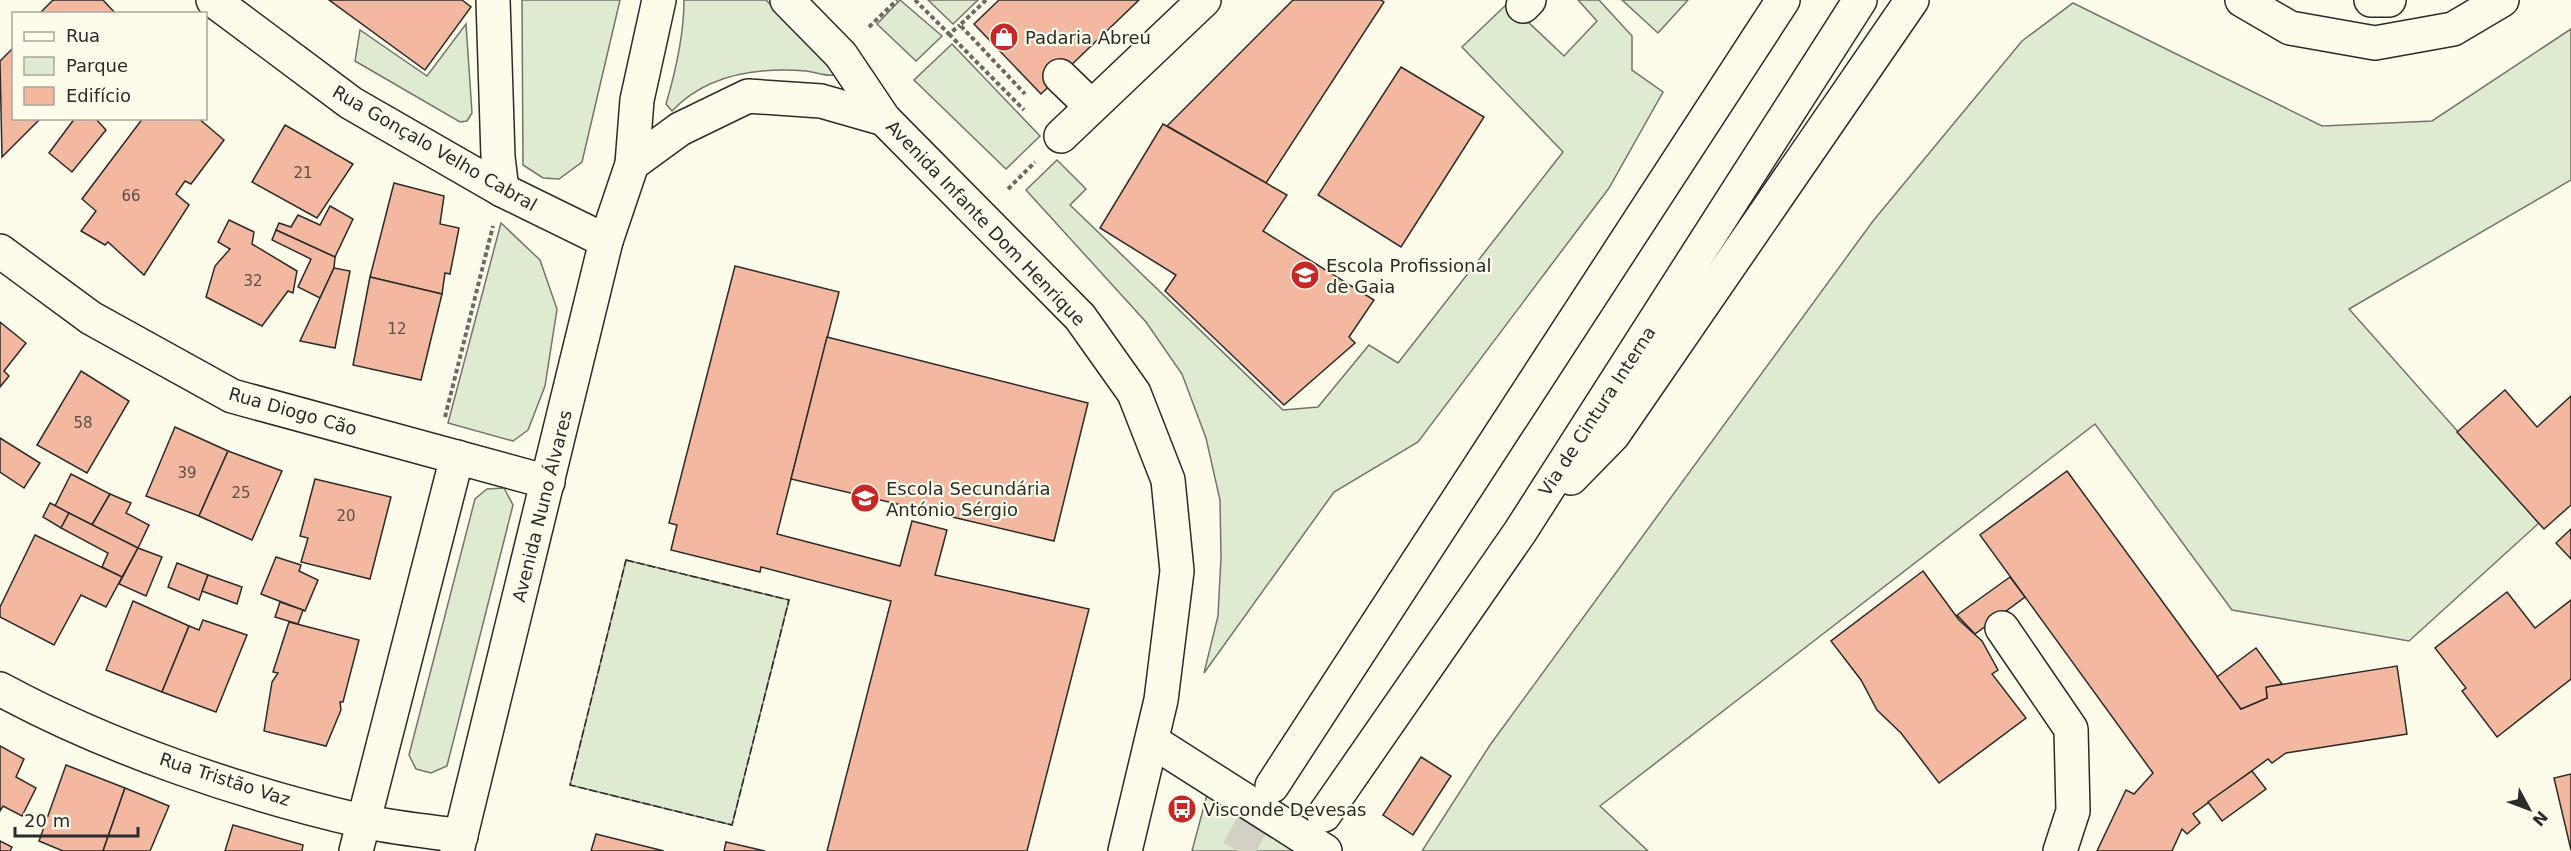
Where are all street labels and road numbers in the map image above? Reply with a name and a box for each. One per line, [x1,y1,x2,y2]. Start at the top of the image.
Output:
street label: Rua Gonçalo Velho Cabral [329,81,541,215]
street label: Avenida Infante Dom Henrique [882,116,1090,330]
street label: Via de Cintura Interna [1534,322,1660,500]
street label: Rua Diogo Cão [226,383,360,439]
street label: Avenida Nuno Álvares [508,408,576,604]
street label: Rua Tristão Vaz [157,748,293,810]

